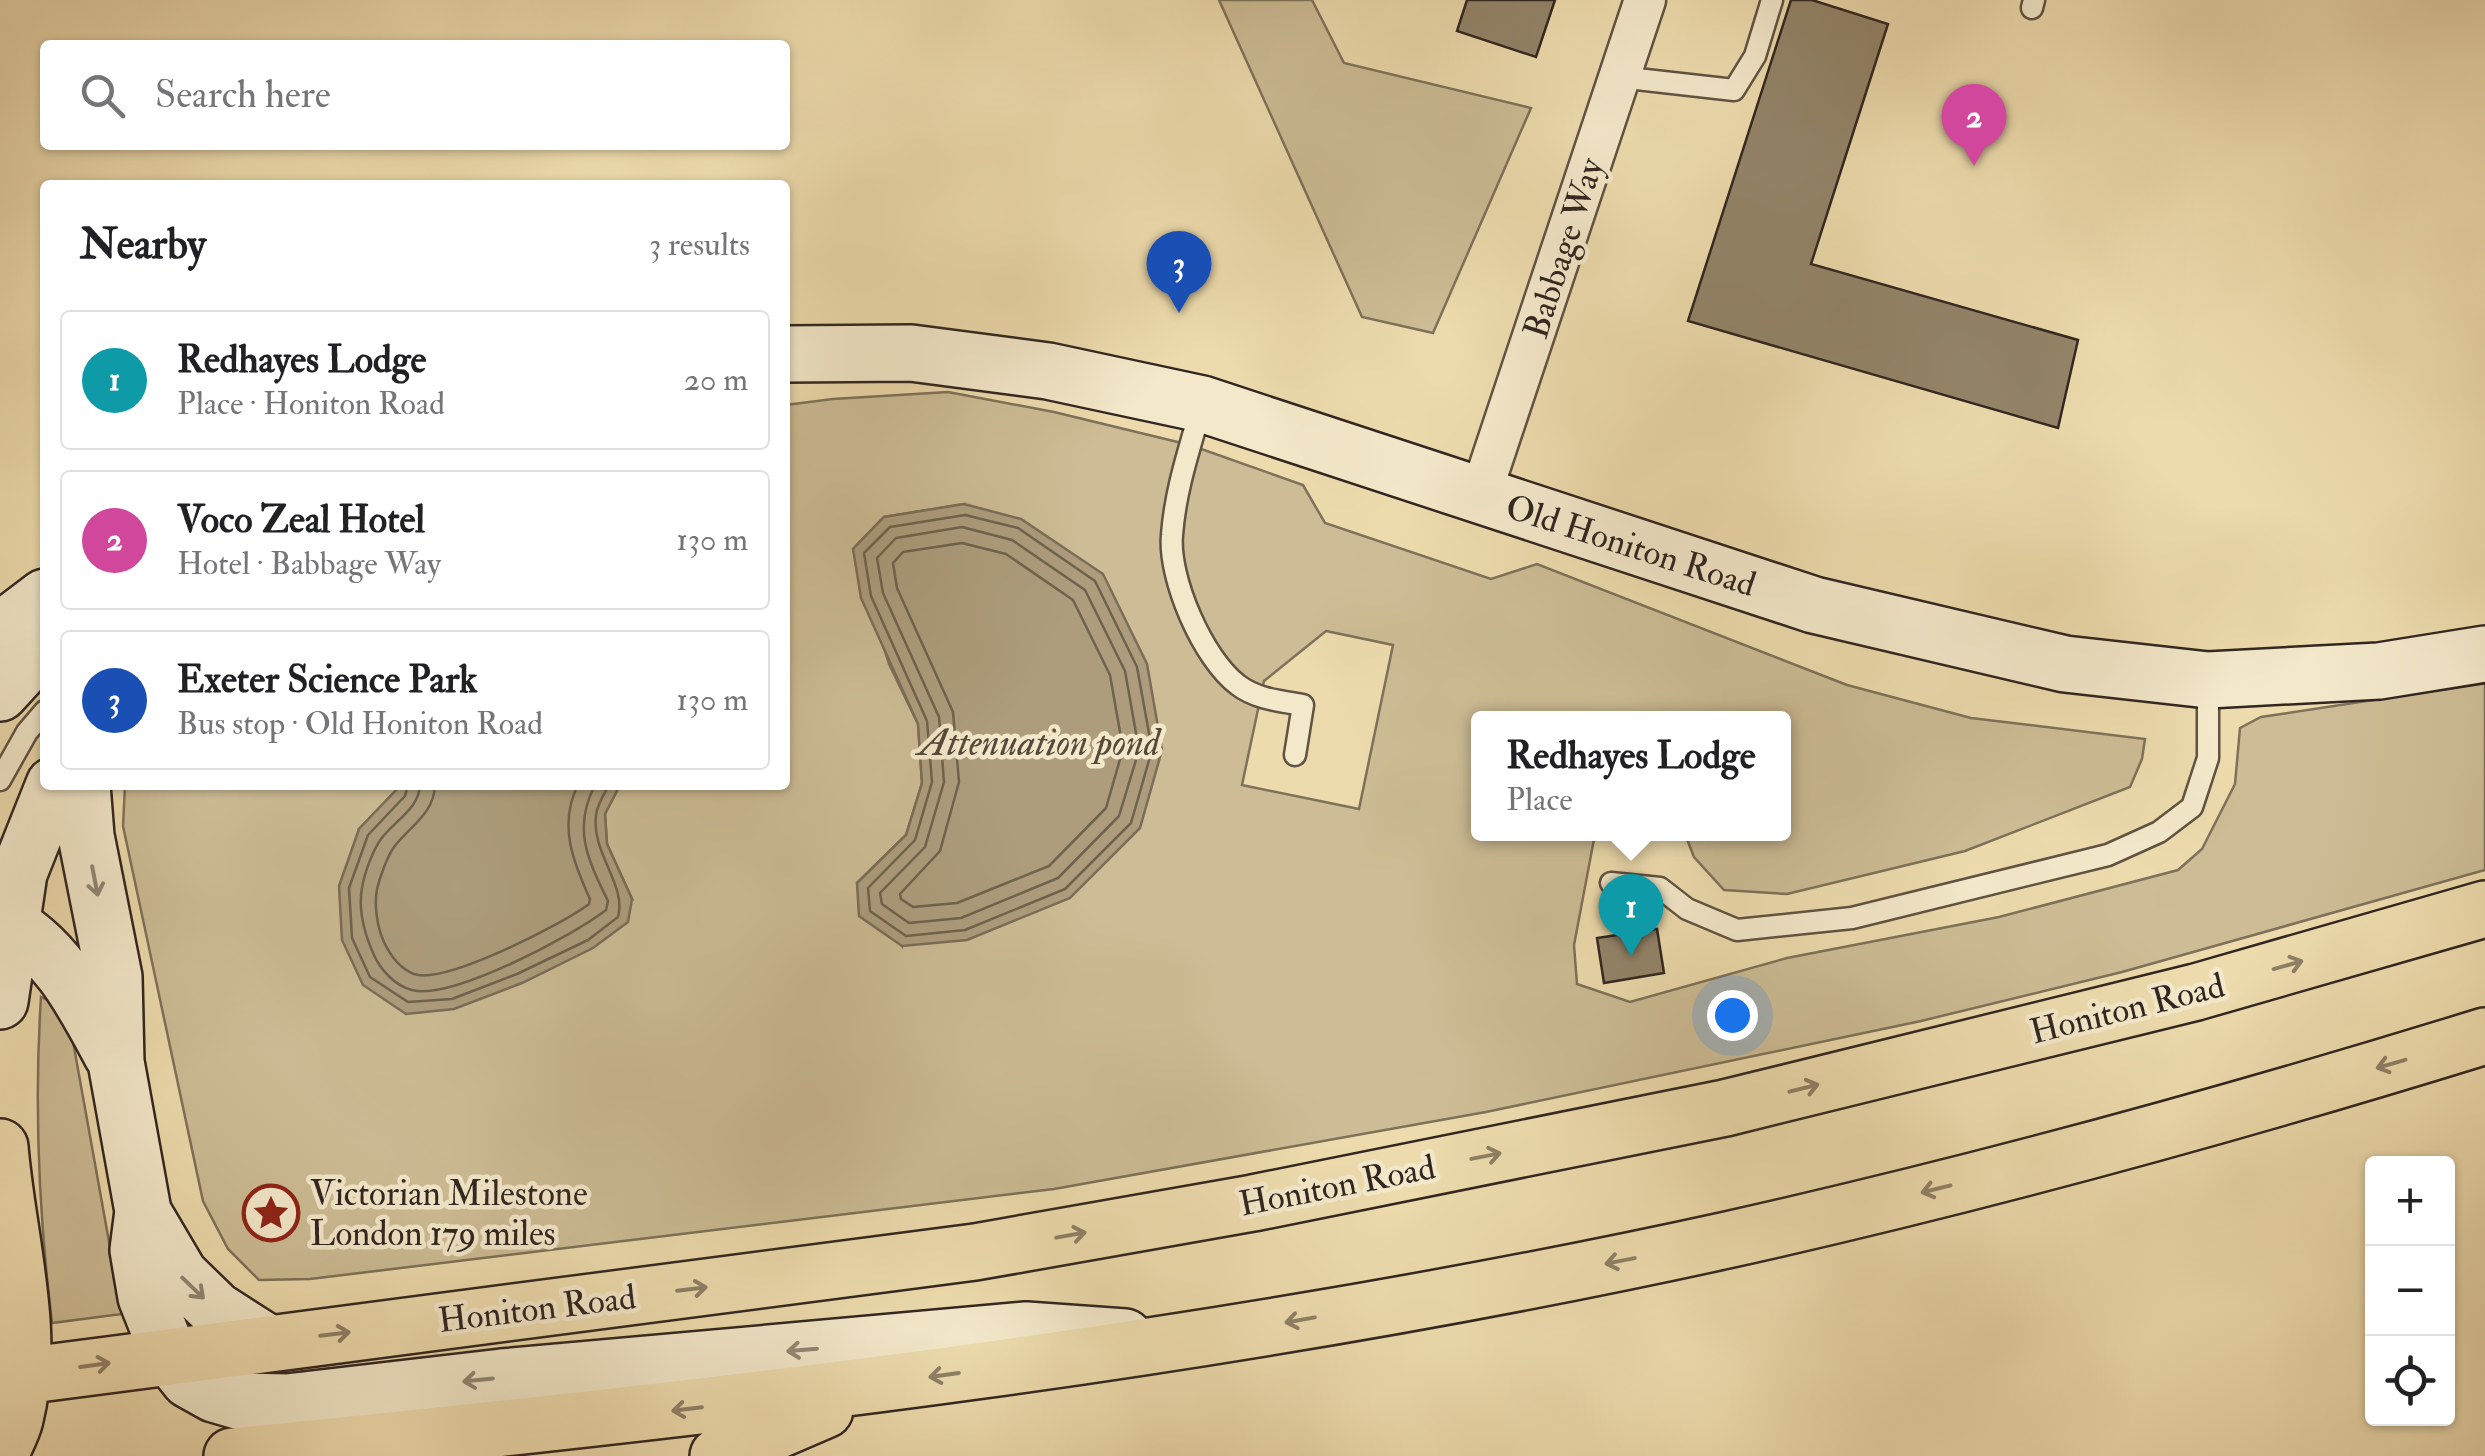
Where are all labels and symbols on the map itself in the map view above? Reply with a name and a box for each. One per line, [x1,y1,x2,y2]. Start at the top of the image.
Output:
pin: 2 [1942,84,2006,166]
street label: Babbage Way [1514,152,1614,344]
pin: 3 [1146,230,1212,313]
street label: Old Honiton Road [1500,485,1761,607]
water label: Attenuation pond [914,719,1162,767]
one-way arrow [86,865,105,897]
pin: 1 [1598,874,1664,956]
one-way arrow [2272,955,2303,974]
street label: Honiton Road [2025,964,2229,1054]
your location [1707,990,1758,1041]
one-way arrow [2376,1055,2408,1074]
one-way arrow [1788,1078,1819,1097]
street label: Honiton Road [1235,1145,1439,1227]
one-way arrow [1469,1146,1502,1165]
place label: Victorian Milestone London 179 miles [310,1172,588,1256]
one-way arrow [1921,1181,1953,1199]
place icon: Victorian Milestone London 179 miles [241,1183,301,1243]
one-way arrow [1054,1225,1087,1244]
one-way arrow [1604,1252,1636,1271]
street label: Honiton Road [436,1275,638,1343]
one-way arrow [180,1276,205,1299]
one-way arrow [676,1279,708,1297]
one-way arrow [1284,1311,1317,1330]
one-way arrow [318,1324,351,1343]
one-way arrow [786,1341,818,1360]
one-way arrow [79,1356,111,1374]
one-way arrow [929,1367,961,1385]
one-way arrow [462,1371,495,1390]
one-way arrow [671,1400,704,1419]

